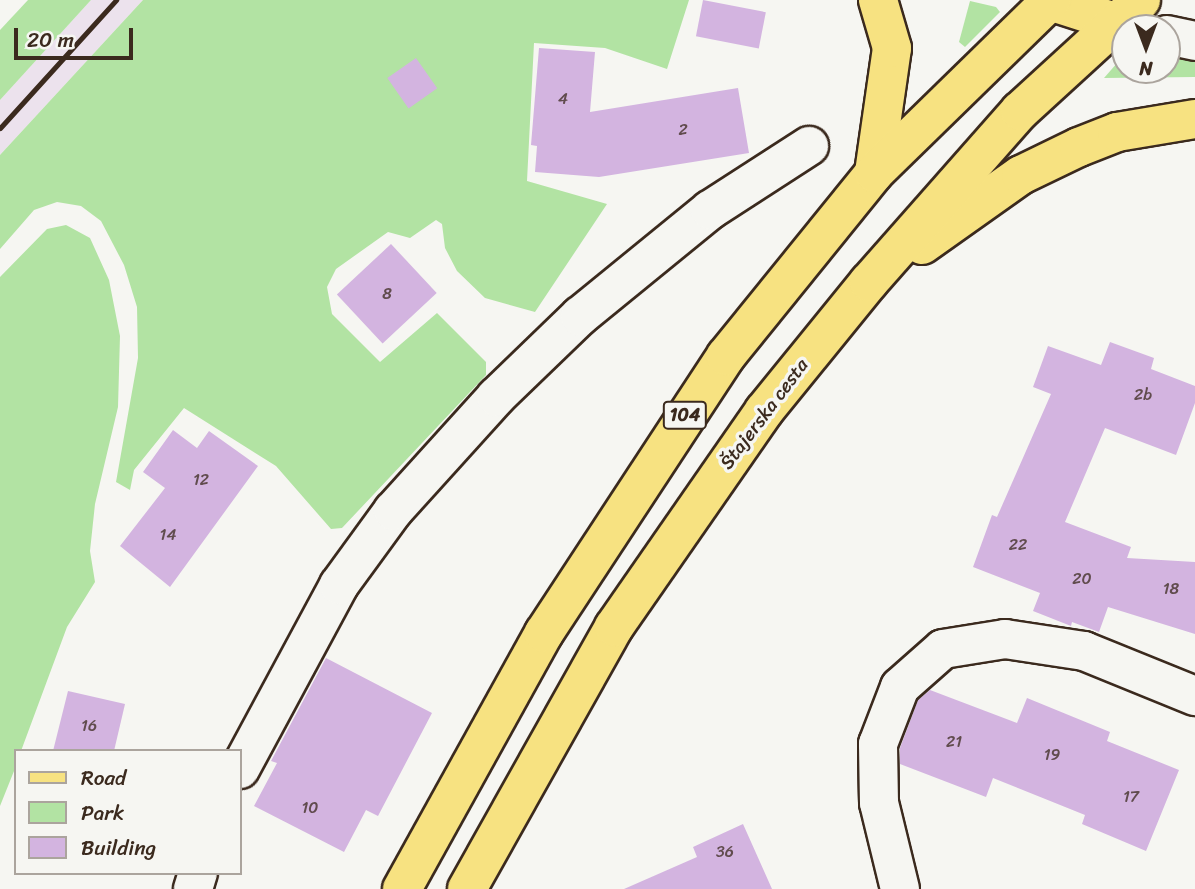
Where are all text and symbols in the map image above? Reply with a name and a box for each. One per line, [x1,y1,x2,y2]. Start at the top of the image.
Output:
scale bar [18,14,136,58]
north arrow [1111,14,1181,84]
text: 20 m [27,21,74,59]
text: N [1139,52,1153,85]
house number: 4 [558,89,568,109]
house number: 2 [678,120,688,140]
house number: 8 [382,284,392,304]
street label: Štajerska cesta [715,354,813,474]
house number: 2b [1134,385,1152,405]
road number: 104 [662,400,708,430]
house number: 12 [193,470,209,490]
house number: 14 [160,525,176,545]
house number: 22 [1009,535,1027,555]
house number: 20 [1072,569,1092,589]
house number: 18 [1163,579,1179,599]
house number: 16 [81,716,97,736]
house number: 21 [946,732,962,752]
house number: 19 [1044,745,1060,765]
legend [14,749,242,875]
text: Road [81,759,126,797]
house number: 17 [1123,787,1139,807]
text: Park [81,794,124,832]
house number: 10 [302,798,318,818]
text: Building [81,829,156,867]
house number: 36 [716,842,734,862]

